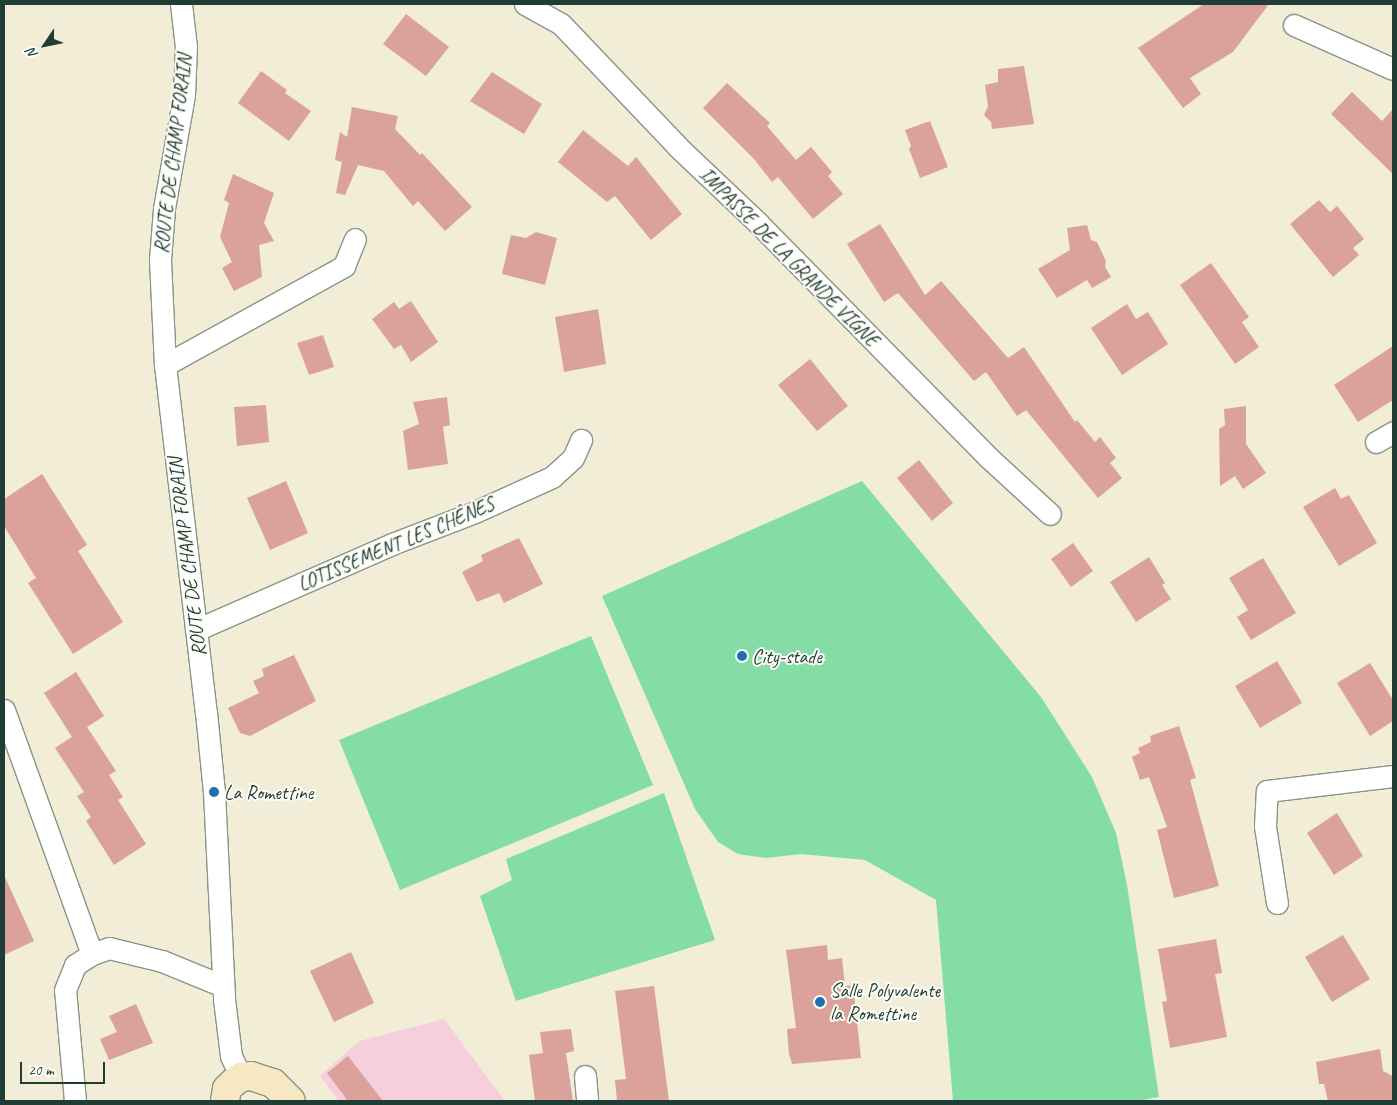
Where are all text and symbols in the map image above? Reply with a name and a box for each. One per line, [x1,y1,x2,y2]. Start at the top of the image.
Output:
north arrow [20,20,70,70]
text: N [23,45,42,62]
street label: ROUTE DE CHAMP FORAIN [149,53,197,255]
street label: IMPASSE DE LA GRANDE VIGNE [694,162,884,352]
street label: ROUTE DE CHAMP FORAIN [163,456,211,658]
street label: LOTISSEMENT LES CHÊNES [294,492,498,596]
place label: City-stade [752,644,822,668]
marker: City-stade [736,650,748,662]
place label: La Romettine [224,780,314,804]
marker: La Romettine [208,786,220,798]
place label: Salle Polyvalente la Romettine [830,978,939,1025]
marker: Salle Polyvalente la Romettine [814,996,826,1008]
scale bar [22,1052,108,1084]
text: 20 m [28,1061,54,1080]

